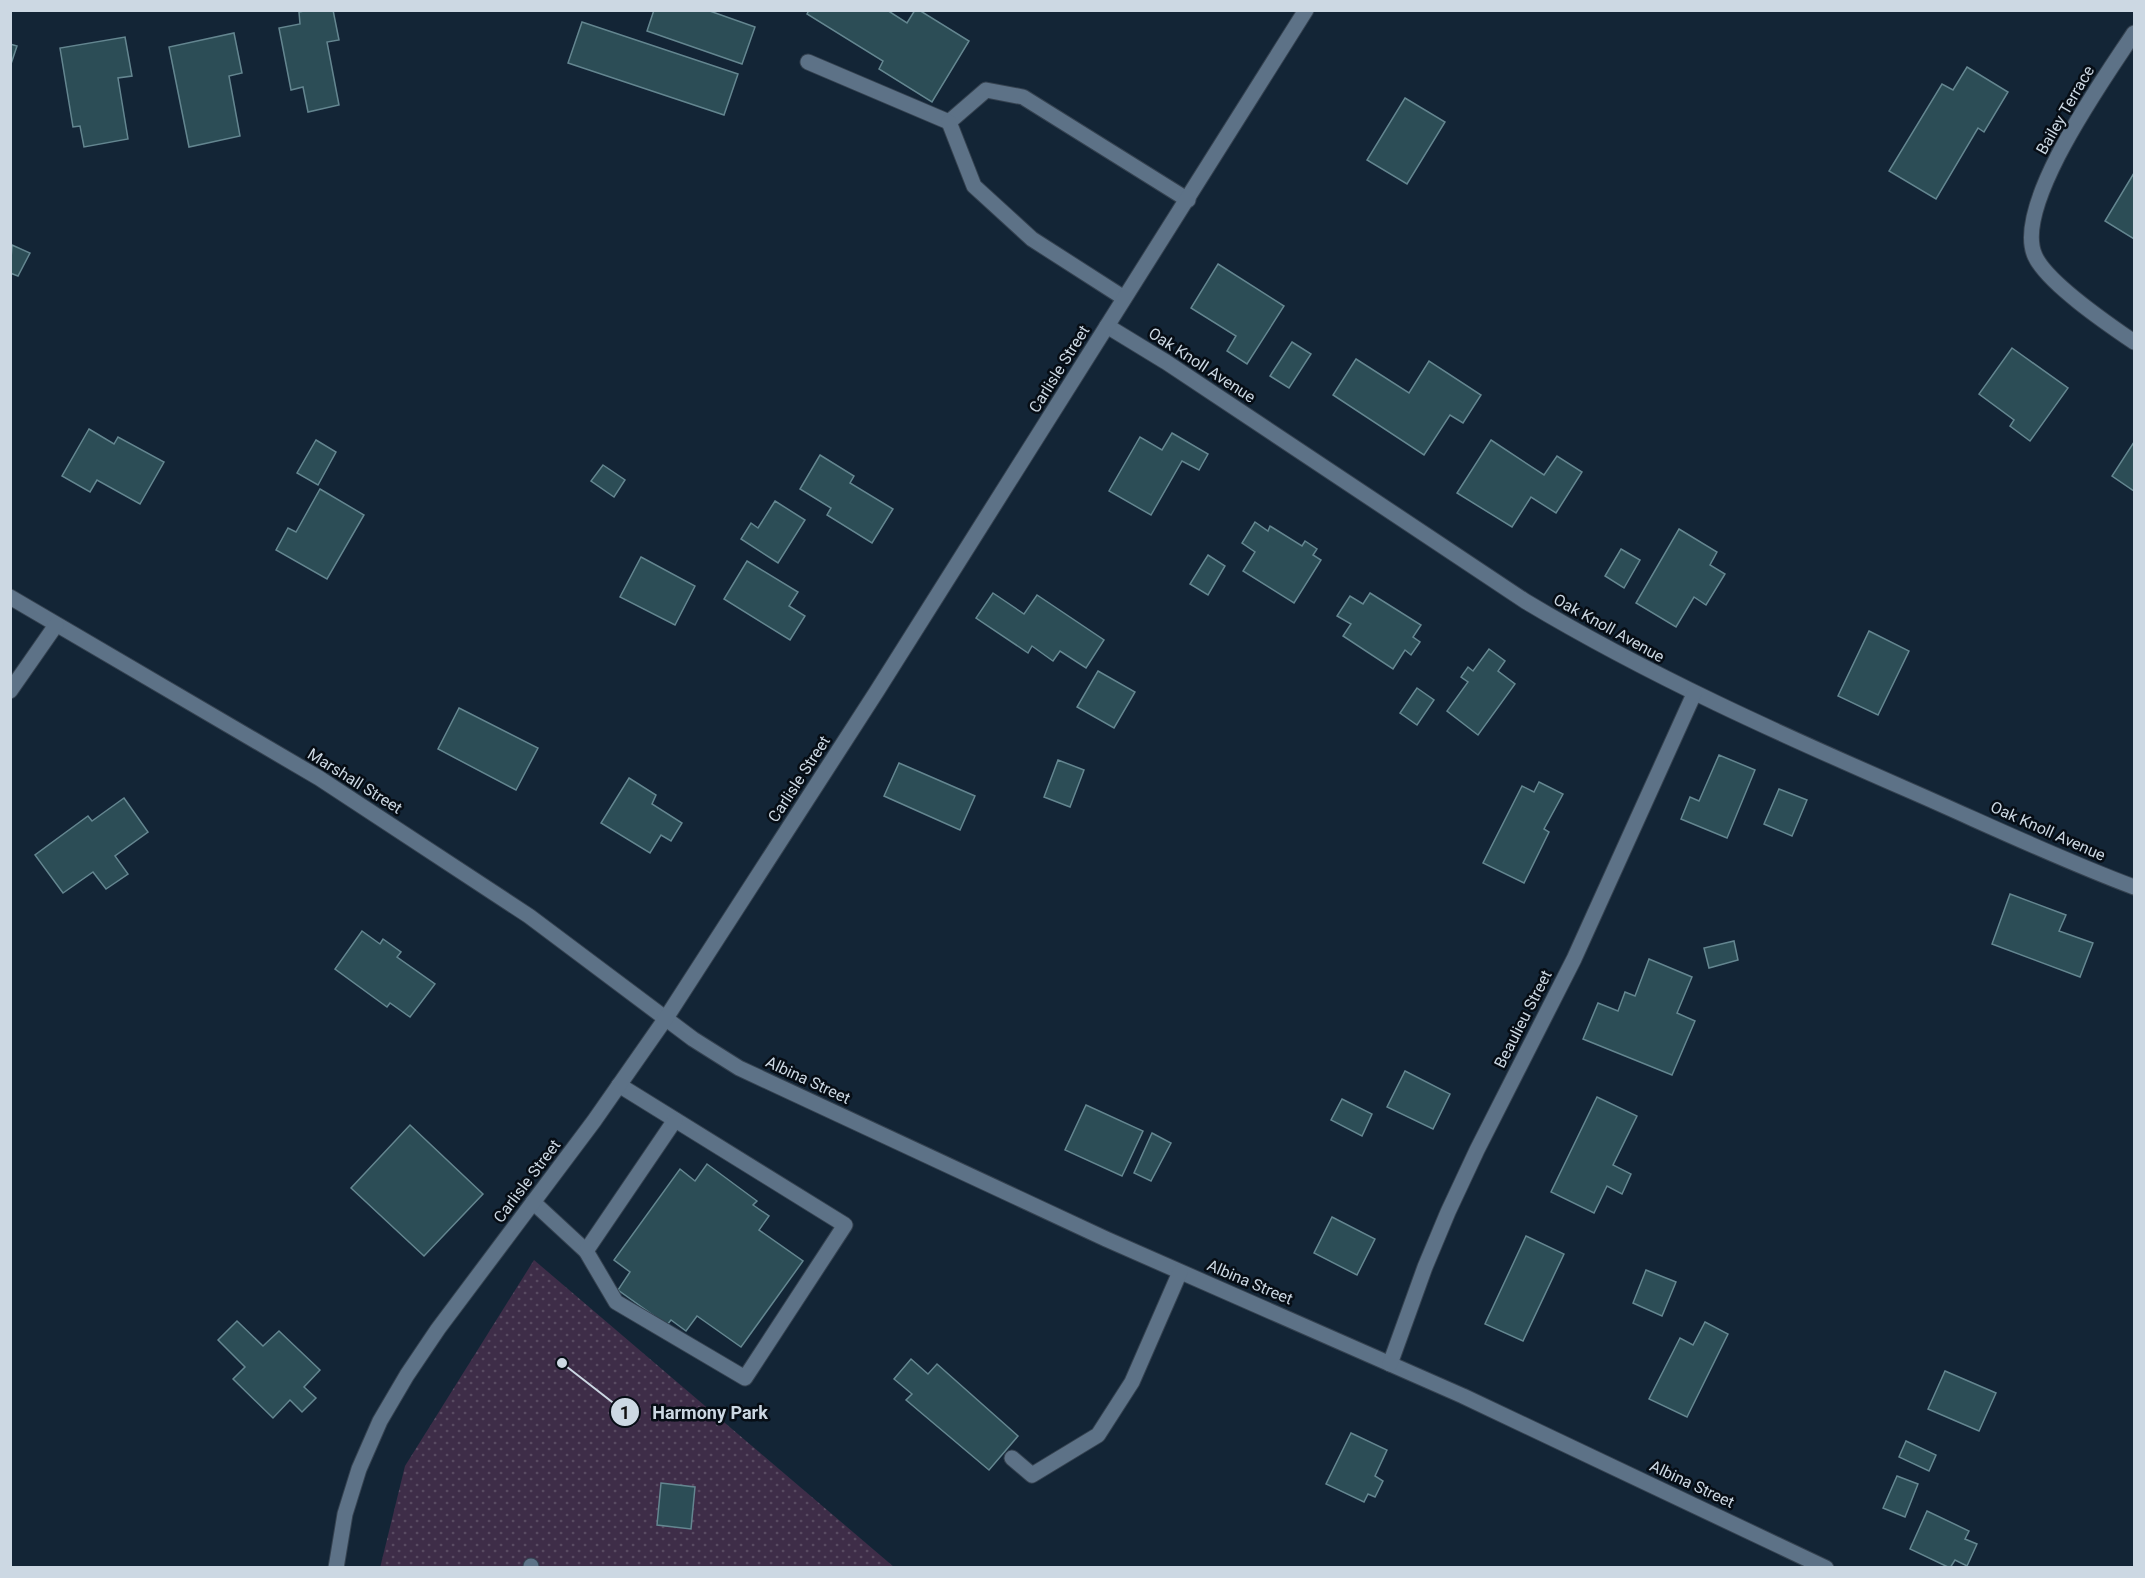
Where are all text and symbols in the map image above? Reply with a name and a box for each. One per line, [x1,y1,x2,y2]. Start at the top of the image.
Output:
street label: Bailey Terrace [2032,62,2098,158]
street label: Carlisle Street [1025,322,1093,416]
street label: Oak Knoll Avenue [1145,323,1259,407]
street label: Oak Knoll Avenue [1550,590,1668,666]
street label: Carlisle Street [764,732,834,826]
street label: Marshall Street [304,744,406,818]
street label: Oak Knoll Avenue [1988,797,2108,865]
street label: Beaulieu Street [1490,967,1556,1071]
street label: Albina Street [763,1052,853,1108]
street label: Carlisle Street [490,1136,564,1226]
street label: Albina Street [1204,1255,1296,1309]
callout: Harmony Park [610,1394,780,1430]
text: 1 [620,1402,630,1423]
text: Harmony Park [652,1402,768,1423]
street label: Albina Street [1647,1456,1737,1512]

